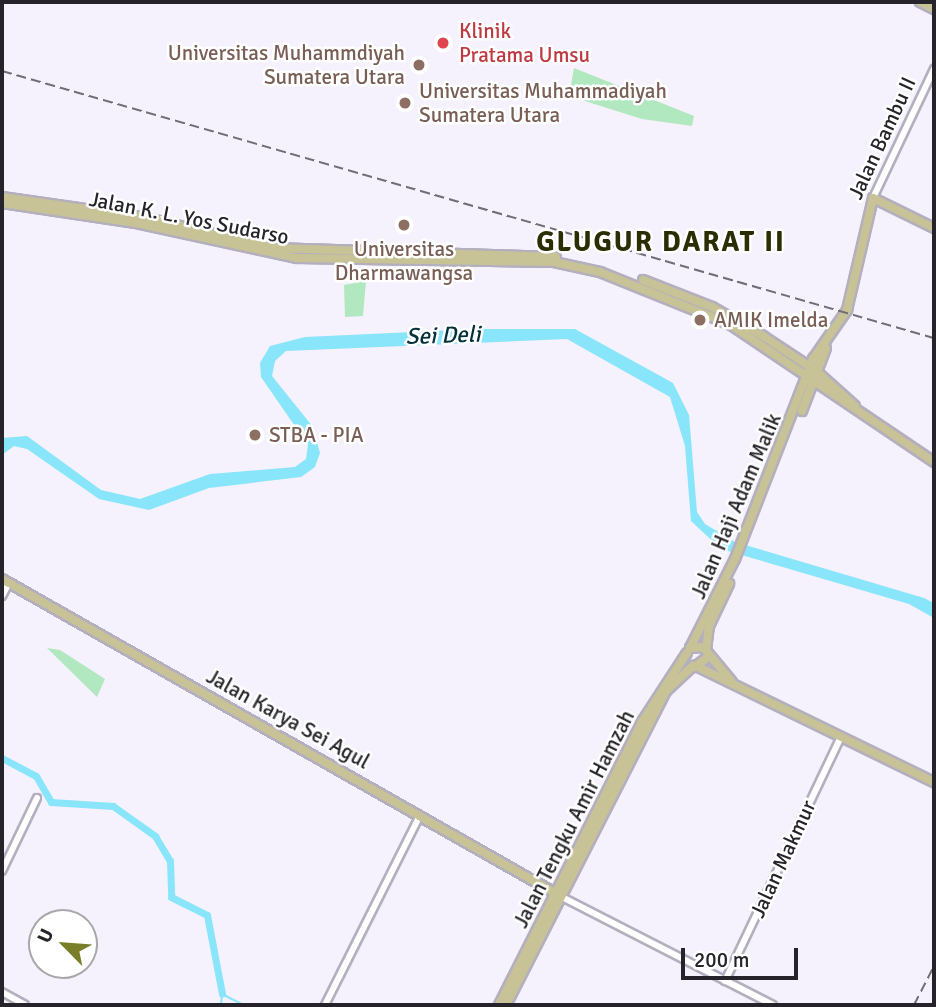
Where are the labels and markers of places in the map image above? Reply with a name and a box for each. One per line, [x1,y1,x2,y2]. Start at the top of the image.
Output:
place label: Klinik Pratama Umsu [459,18,590,68]
marker: Klinik Pratama Umsu [433,33,453,53]
place label: Universitas Muhammdiyah Sumatera Utara [168,40,405,90]
marker: Universitas Muhammdiyah Sumatera Utara [411,57,427,73]
place label: Universitas Muhammadiyah Sumatera Utara [419,78,667,128]
marker: Universitas Muhammadiyah Sumatera Utara [397,95,413,111]
marker: Universitas Dharmawangsa [396,217,412,233]
place label: Universitas Dharmawangsa [335,236,473,286]
place label: AMIK Imelda [714,307,828,333]
marker: AMIK Imelda [692,312,708,328]
place label: STBA - PIA [269,422,363,448]
marker: STBA - PIA [247,427,263,443]

